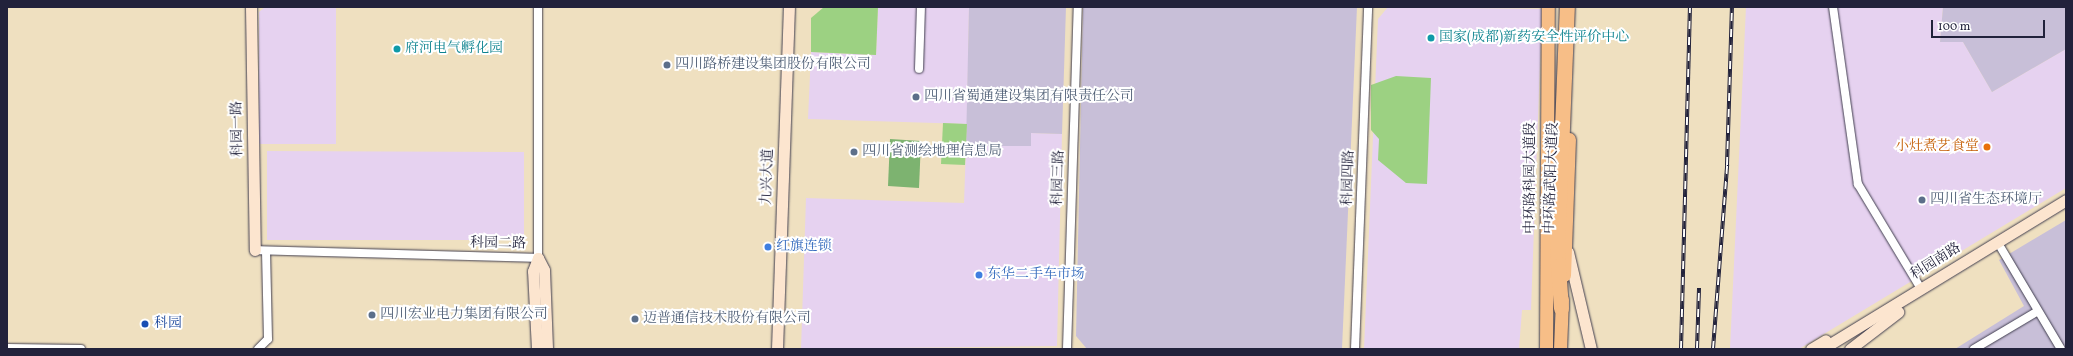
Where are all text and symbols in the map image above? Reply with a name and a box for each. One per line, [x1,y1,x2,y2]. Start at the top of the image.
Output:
scale bar [1933,12,2047,38]
text: 100 m [1938,19,1970,35]
place label: 国家(成都)新药安全性评价中心 [1439,30,1629,46]
marker: 国家(成都)新药安全性评价中心 [1426,33,1436,43]
place label: 府河电气孵化园 [405,41,503,57]
marker: 府河电气孵化园 [392,44,402,54]
place label: 四川路桥建设集团股份有限公司 [675,57,871,73]
marker: 四川路桥建设集团股份有限公司 [662,60,672,70]
place label: 四川省蜀通建设集团有限责任公司 [924,89,1134,105]
marker: 四川省蜀通建设集团有限责任公司 [911,92,921,102]
street label: 科园一路 [229,101,247,157]
street label: 中环路科园大道段 [1523,122,1539,234]
street label: 中环路武阳大道段 [1542,122,1562,234]
place label: 小灶煮艺食堂 [1895,139,1979,155]
marker: 小灶煮艺食堂 [1982,142,1992,152]
place label: 四川省测绘地理信息局 [862,144,1002,160]
marker: 四川省测绘地理信息局 [849,147,859,157]
street label: 九兴大道 [759,149,777,205]
street label: 科园三路 [1050,150,1068,206]
street label: 科园四路 [1340,150,1358,206]
place label: 四川省生态环境厅 [1930,192,2042,208]
marker: 四川省生态环境厅 [1917,195,1927,205]
street label: 科园二路 [470,235,526,253]
place label: 红旗连锁 [776,239,832,255]
street label: 科园南路 [1908,240,1964,284]
marker: 红旗连锁 [763,242,773,252]
place label: 东华二手车市场 [987,267,1085,283]
marker: 东华二手车市场 [974,270,984,280]
place label: 四川宏业电力集团有限公司 [380,307,548,323]
marker: 四川宏业电力集团有限公司 [367,310,377,320]
place label: 迈普通信技术股份有限公司 [643,311,811,327]
marker: 迈普通信技术股份有限公司 [630,314,640,324]
place label: 科园 [154,316,182,332]
marker: 科园 [139,318,151,330]

